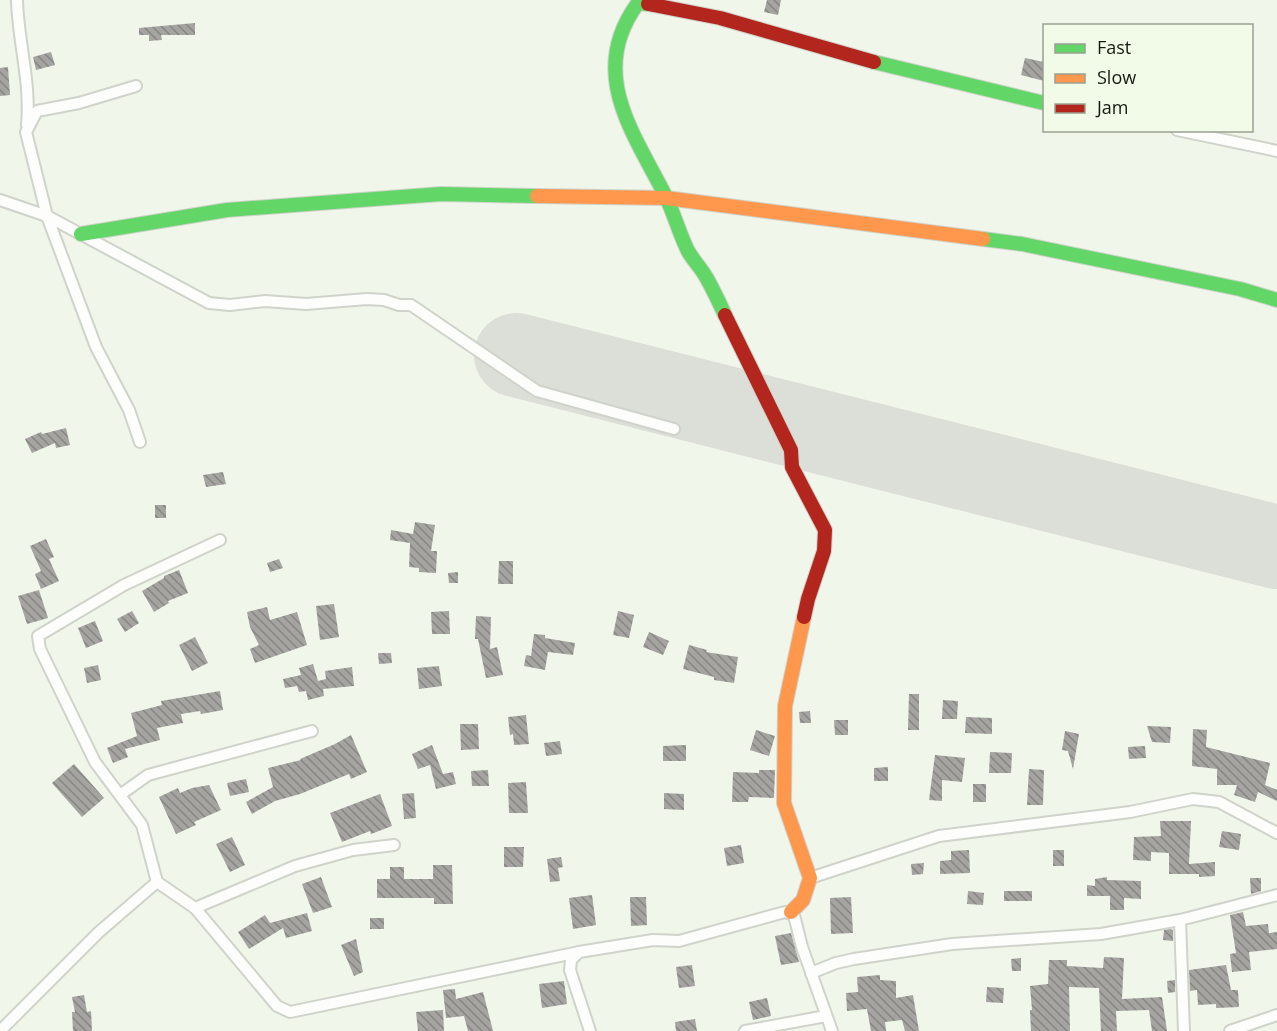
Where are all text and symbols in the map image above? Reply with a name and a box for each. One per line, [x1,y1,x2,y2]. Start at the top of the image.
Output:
legend [1043,24,1253,132]
text: Fast [1097,35,1131,59]
text: Slow [1097,65,1136,89]
text: Jam [1095,95,1129,119]

